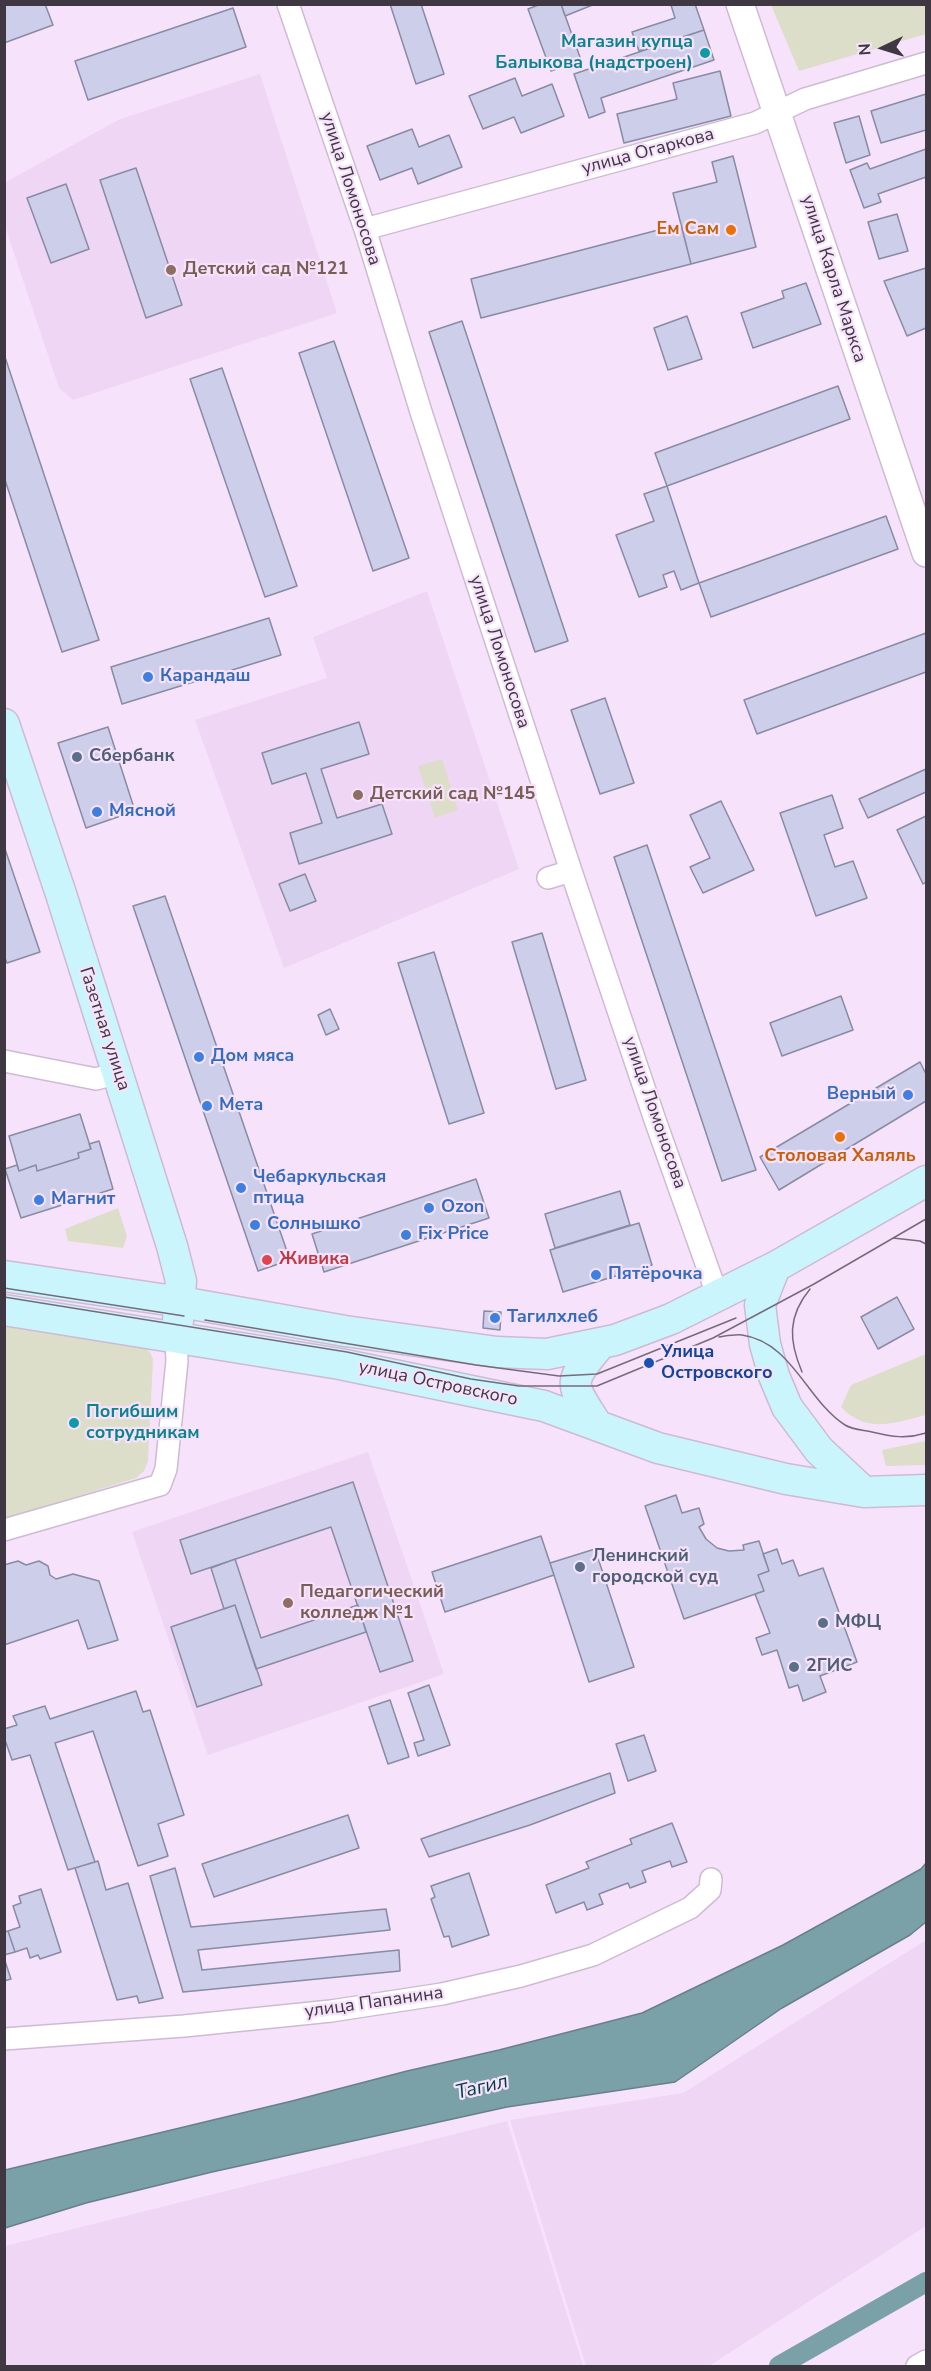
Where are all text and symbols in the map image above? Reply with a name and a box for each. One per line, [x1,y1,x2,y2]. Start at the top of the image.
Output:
north arrow [853,18,913,78]
place label: Магазин купца Балыкова (надстроен) [495,32,693,74]
text: N [854,43,876,56]
marker: Магазин купца Балыкова (надстроен) [698,46,712,60]
street label: улица Ломоносова [315,110,385,268]
street label: улица Огаркова [580,124,716,180]
street label: улица Карла Маркса [796,193,870,365]
place label: Ем Сам [657,219,719,241]
marker: Ем Сам [724,223,738,237]
place label: Детский сад №121 [183,259,348,281]
marker: Детский сад №121 [164,263,178,277]
street label: улица Ломоносова [464,573,534,731]
place label: Карандаш [160,666,251,688]
marker: Карандаш [141,670,155,684]
place label: Сбербанк [89,746,175,768]
marker: Сбербанк [70,750,84,764]
place label: Детский сад №145 [370,784,535,806]
marker: Детский сад №145 [351,788,365,802]
place label: Мясной [109,801,176,823]
marker: Мясной [90,805,104,819]
street label: Газетная улица [74,965,134,1093]
street label: улица Ломоносова [618,1034,690,1192]
place label: Дом мяса [211,1046,294,1068]
marker: Дом мяса [192,1050,206,1064]
place label: Верный [827,1084,896,1106]
marker: Верный [901,1088,915,1102]
place label: Мета [219,1095,263,1117]
marker: Мета [200,1099,214,1113]
marker: Столовая Халяль [833,1130,847,1144]
place label: Столовая Халяль [764,1146,916,1168]
place label: Чебаркульская птица [253,1167,386,1210]
marker: Чебаркульская птица [234,1181,248,1195]
place label: Магнит [51,1189,115,1211]
marker: Магнит [32,1193,46,1207]
place label: Ozon [441,1197,484,1219]
marker: Ozon [422,1201,436,1215]
place label: Солнышко [267,1214,361,1236]
marker: Солнышко [248,1218,262,1232]
place label: Fix Price [418,1224,489,1246]
marker: Fix Price [399,1228,413,1242]
place label: Живика [279,1249,349,1271]
marker: Живика [260,1253,274,1267]
place label: Пятёрочка [608,1264,702,1286]
marker: Пятёрочка [589,1268,603,1282]
place label: Тагилхлеб [507,1307,598,1329]
marker: Тагилхлеб [488,1311,502,1325]
place label: Улица Островского [661,1342,773,1384]
marker: Улица Островского [642,1356,656,1370]
street label: улица Островского [357,1357,519,1411]
place label: Погибшим сотрудникам [86,1402,200,1444]
marker: Погибшим сотрудникам [67,1416,81,1430]
place label: Ленинский городской суд [592,1546,718,1588]
marker: Ленинский городской суд [573,1560,587,1574]
place label: Педагогический колледж №1 [300,1582,444,1624]
marker: Педагогический колледж №1 [281,1596,295,1610]
place label: МФЦ [835,1612,881,1634]
marker: МФЦ [816,1616,830,1630]
place label: 2ГИС [806,1656,853,1678]
marker: 2ГИС [787,1660,801,1674]
street label: улица Папанина [303,1983,445,2023]
water label: Тагил [453,2070,511,2106]

